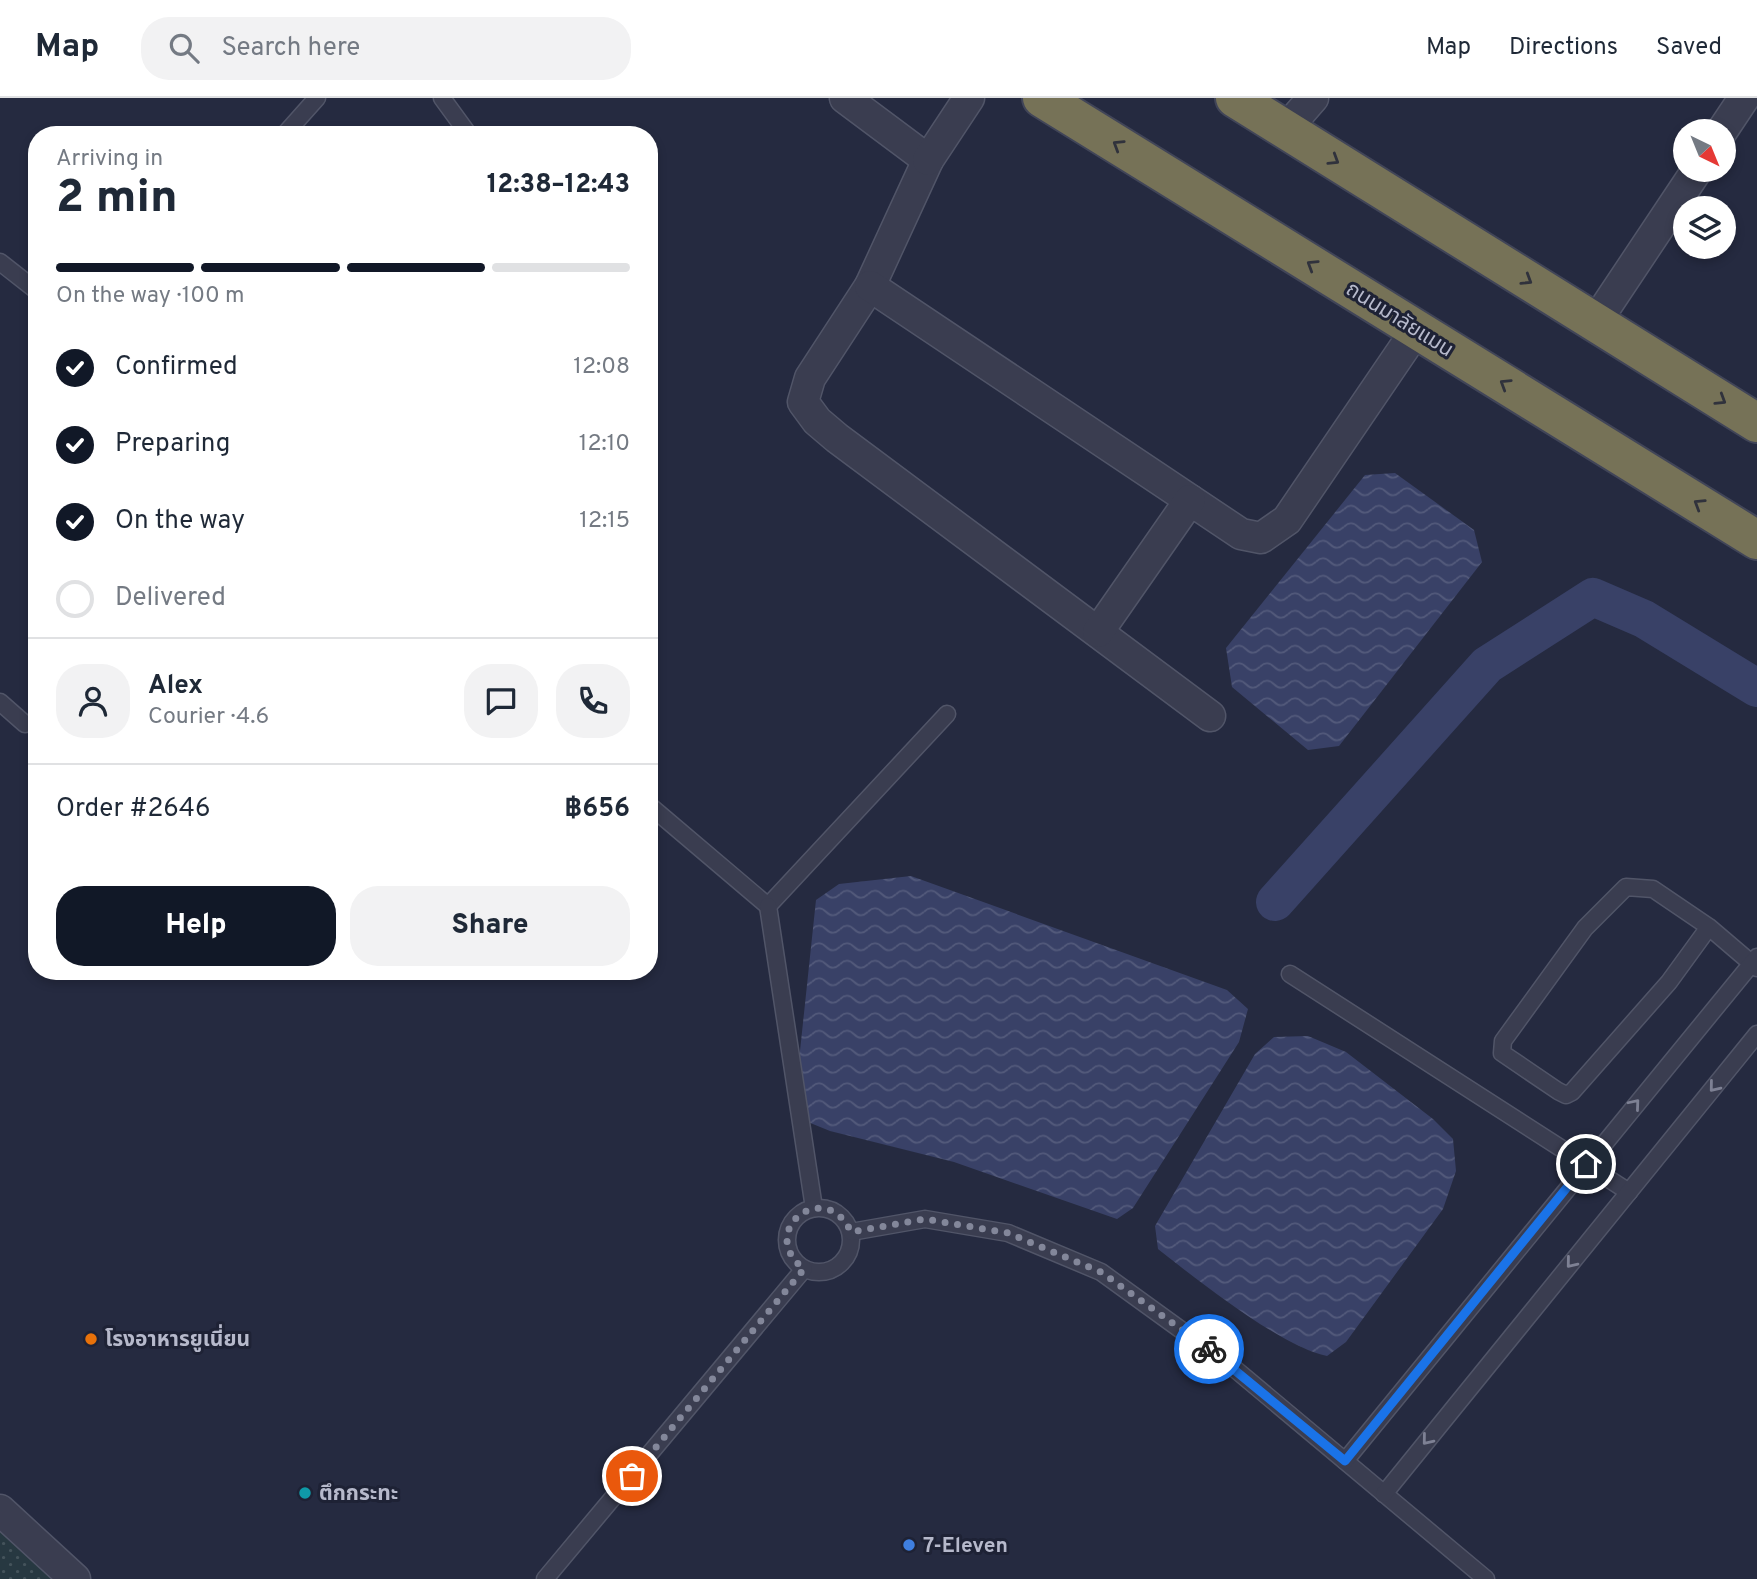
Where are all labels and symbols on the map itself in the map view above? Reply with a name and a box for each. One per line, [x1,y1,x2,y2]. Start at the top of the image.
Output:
north arrow [1673,119,1736,182]
one-way arrow [1113,141,1126,154]
one-way arrow [1327,151,1340,164]
one-way arrow [1306,260,1319,273]
one-way arrow [1520,272,1533,285]
street label: ถนนมาลัยแมน [1340,277,1458,364]
one-way arrow [1500,380,1513,393]
one-way arrow [1713,392,1726,405]
one-way arrow [1694,499,1707,512]
one-way arrow [1710,1078,1722,1091]
one-way arrow [1627,1099,1640,1111]
pin [1556,1134,1616,1194]
one-way arrow [1567,1255,1579,1268]
courier [1174,1314,1244,1384]
place label: โรงอาหารยูเนี่ยน [105,1324,250,1354]
marker: โรงอาหารยูเนี่ยน [83,1331,99,1347]
one-way arrow [1423,1433,1436,1445]
pin [602,1446,662,1506]
place label: ตึกกระทะ [319,1481,398,1508]
marker: ตึกกระทะ [297,1485,313,1501]
place label: 7-Eleven [923,1533,1008,1560]
marker: 7-Eleven [901,1537,917,1553]

